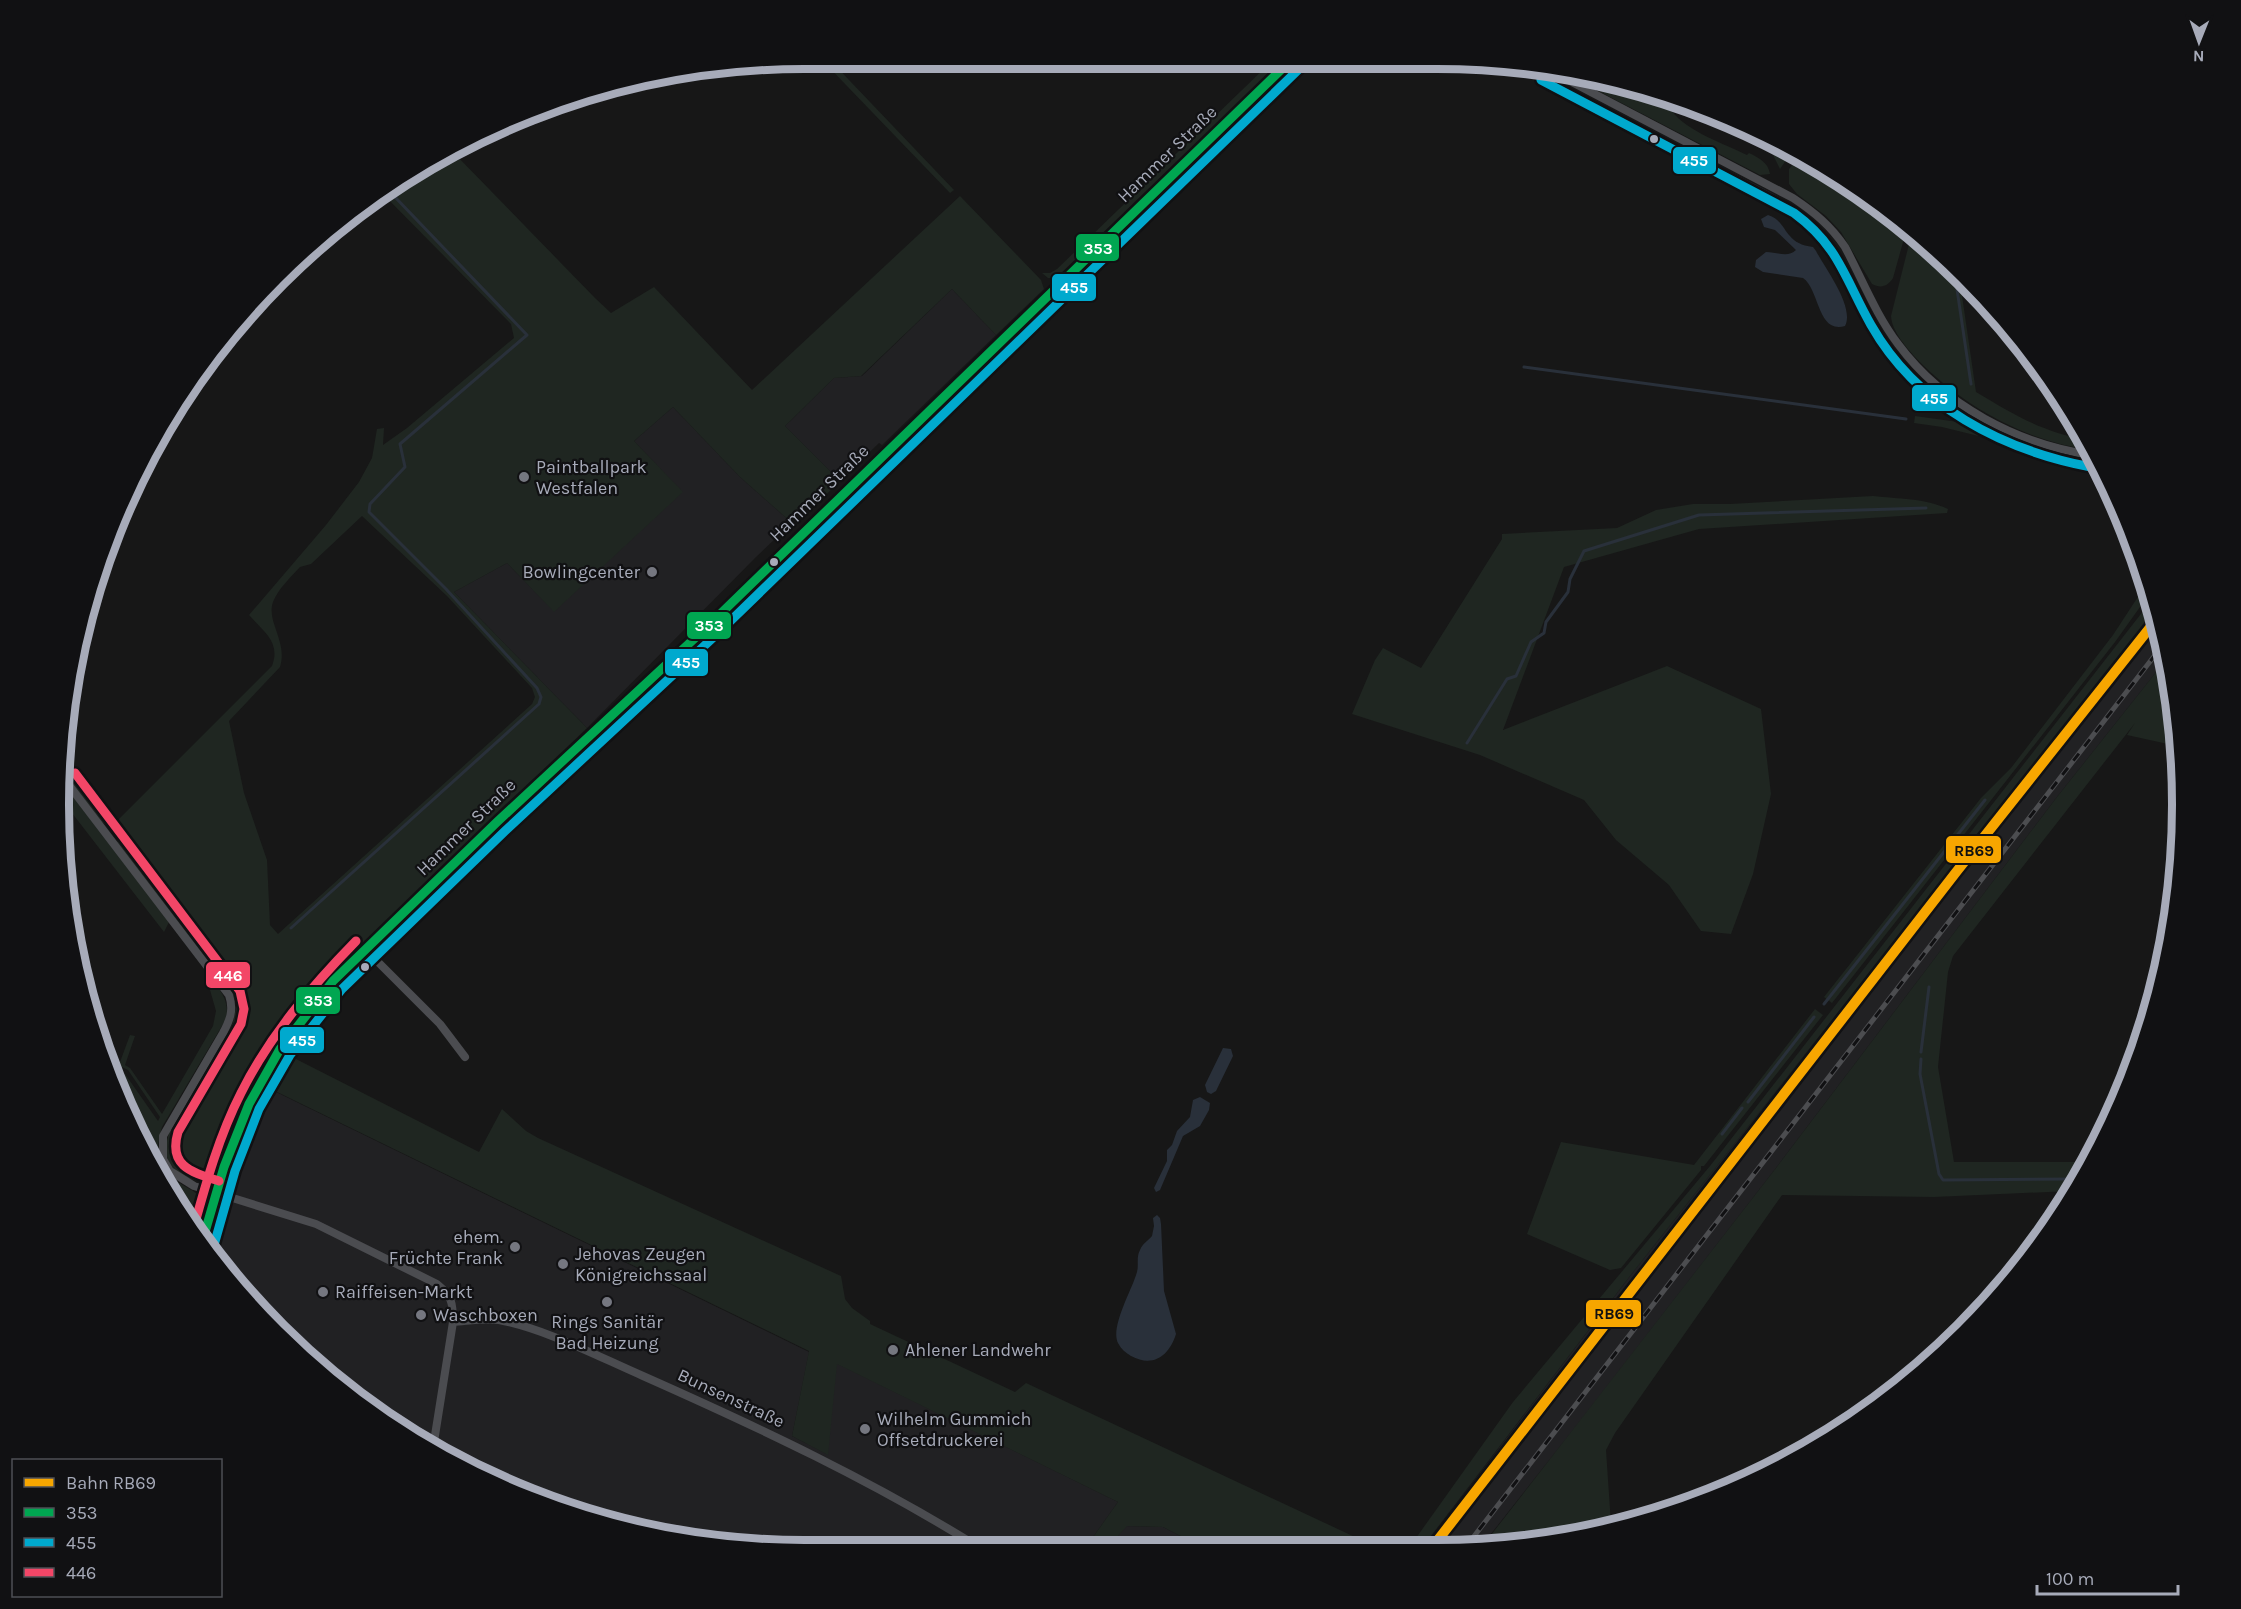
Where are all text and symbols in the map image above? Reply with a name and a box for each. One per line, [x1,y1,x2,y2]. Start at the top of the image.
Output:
north arrow [2169,12,2229,72]
text: N [2193,47,2205,66]
street label: Hammer Straße [1113,101,1221,207]
unlabelled marker [1648,133,1660,145]
line badge: 455 [1672,146,1717,175]
text: 455 [1680,151,1708,170]
line badge: 353 [1075,233,1120,262]
text: 353 [1083,239,1113,258]
line badge: 455 [1051,273,1097,302]
text: 455 [1060,278,1088,297]
line badge: 455 [1911,384,1957,412]
text: 455 [1920,389,1948,408]
street label: Hammer Straße [765,440,873,546]
place label: Paintballpark Westfalen [536,456,647,499]
marker: Paintballpark Westfalen [517,470,531,484]
unlabelled marker [768,556,780,568]
place label: Bowlingcenter [523,561,640,583]
marker: Bowlingcenter [645,565,659,579]
line badge: 353 [686,611,732,640]
text: 353 [694,616,724,635]
line badge: 455 [664,648,709,677]
text: 455 [672,653,700,672]
street label: Hammer Straße [412,774,520,880]
line badge: RB69 [1945,835,2002,864]
text: RB69 [1954,841,1994,860]
line badge: 446 [205,961,251,989]
unlabelled marker [359,961,371,973]
text: 446 [214,966,242,985]
line badge: 353 [295,986,341,1015]
text: 353 [303,991,333,1010]
line badge: 455 [279,1026,325,1054]
text: 455 [288,1031,316,1050]
place label: ehem. Früchte Frank [389,1226,503,1269]
marker: ehem. Früchte Frank [508,1240,522,1254]
place label: Jehovas Zeugen Königreichssaal [575,1243,707,1286]
marker: Jehovas Zeugen Königreichssaal [556,1257,570,1271]
place label: Raiffeisen-Markt [335,1281,473,1303]
marker: Raiffeisen-Markt [316,1285,330,1299]
marker: Rings Sanitär Bad Heizung [600,1295,614,1309]
line badge: RB69 [1585,1299,1642,1328]
place label: Waschboxen [433,1304,538,1326]
text: RB69 [1594,1304,1634,1323]
marker: Waschboxen [414,1308,428,1322]
place label: Rings Sanitär Bad Heizung [551,1311,663,1354]
place label: Ahlener Landwehr [905,1339,1051,1361]
marker: Ahlener Landwehr [886,1343,900,1357]
street label: Bunsenstraße [674,1364,788,1432]
place label: Wilhelm Gummich Offsetdruckerei [877,1408,1031,1451]
marker: Wilhelm Gummich Offsetdruckerei [858,1422,872,1436]
legend [12,1459,222,1597]
text: Bahn RB69 [66,1472,156,1494]
text: 353 [66,1502,97,1524]
text: 455 [66,1532,96,1554]
scale bar [2037,1558,2178,1596]
text: 446 [66,1562,96,1584]
text: 100 m [2046,1568,2094,1590]

